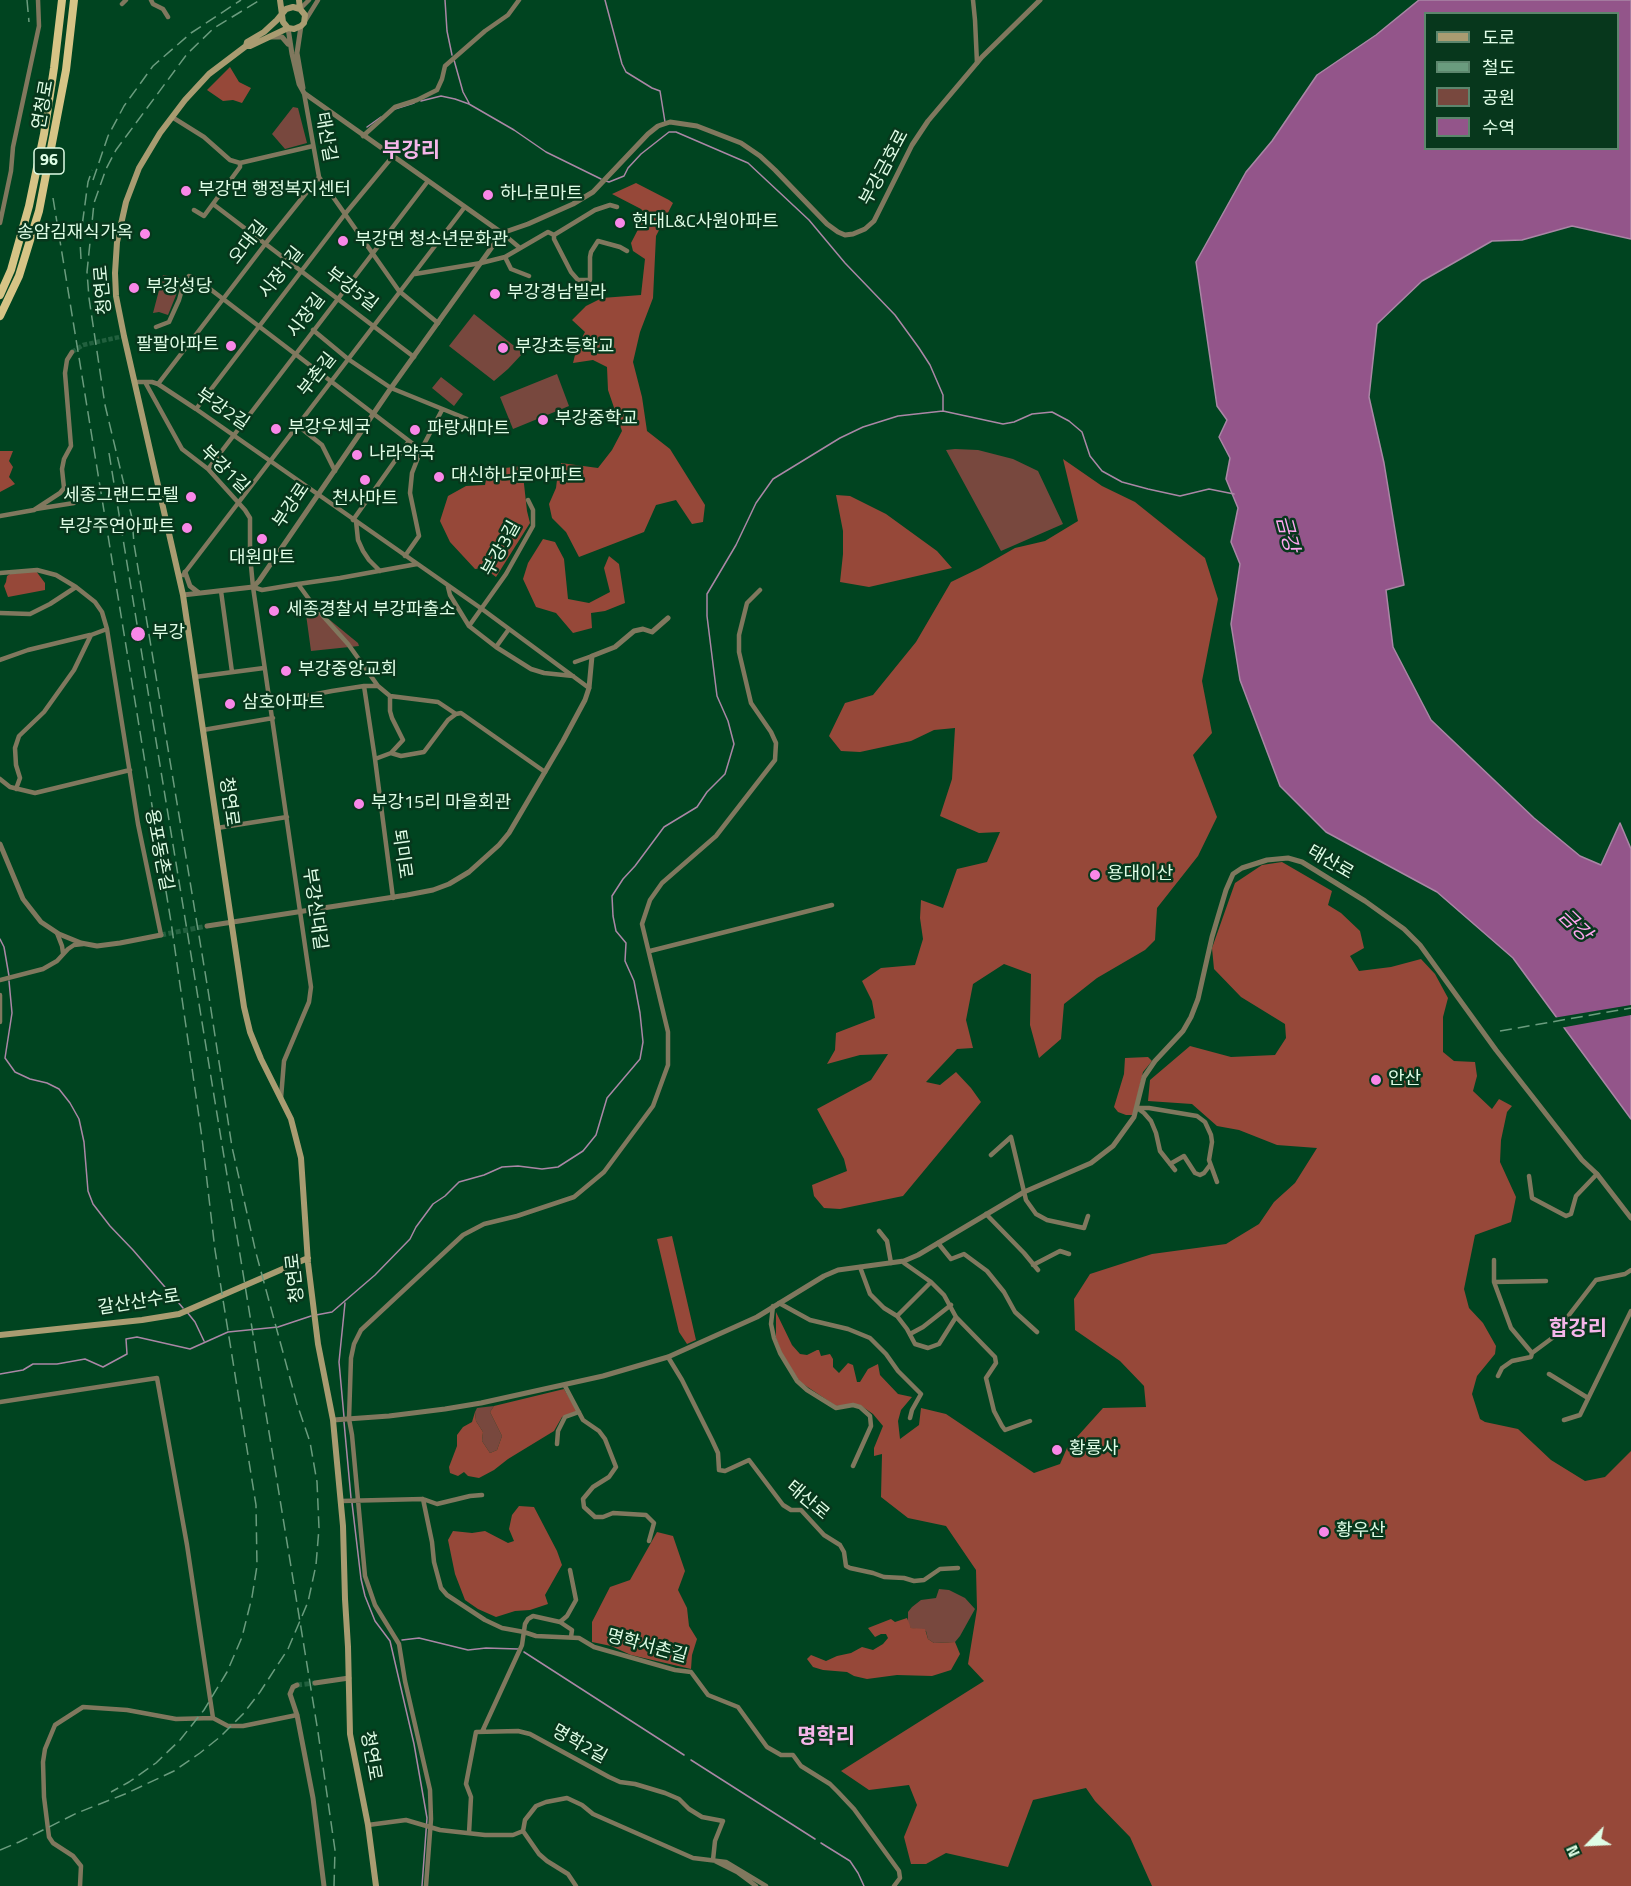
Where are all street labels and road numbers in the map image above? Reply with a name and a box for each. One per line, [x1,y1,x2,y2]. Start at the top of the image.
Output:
street label: 연청로 [29,79,59,131]
street label: 태산길 [310,111,340,163]
street label: 부강금호로 [856,126,914,210]
road number: 96 [34,148,64,174]
street label: 오대길 [225,217,273,269]
street label: 시장1길 [255,243,309,303]
street label: 부강5길 [321,263,381,317]
street label: 청연로 [91,264,117,316]
street label: 시장길 [283,290,331,342]
street label: 부촌길 [294,349,342,401]
street label: 부강2길 [191,384,253,436]
street label: 부강1길 [195,441,253,499]
street label: 부강로 [269,479,315,533]
street label: 부강3길 [478,518,526,580]
street label: 청연로 [214,776,242,828]
street label: 용포동촌길 [139,807,177,893]
street label: 퇴미로 [387,828,415,880]
street label: 태산로 [1303,841,1357,885]
street label: 부강신대길 [298,866,330,952]
street label: 청연로 [283,1252,309,1304]
street label: 갈산산수로 [96,1286,182,1320]
street label: 태산로 [781,1477,833,1525]
street label: 명학서촌길 [604,1626,690,1668]
street label: 명학2길 [548,1721,610,1769]
street label: 청연로 [355,1730,385,1782]

